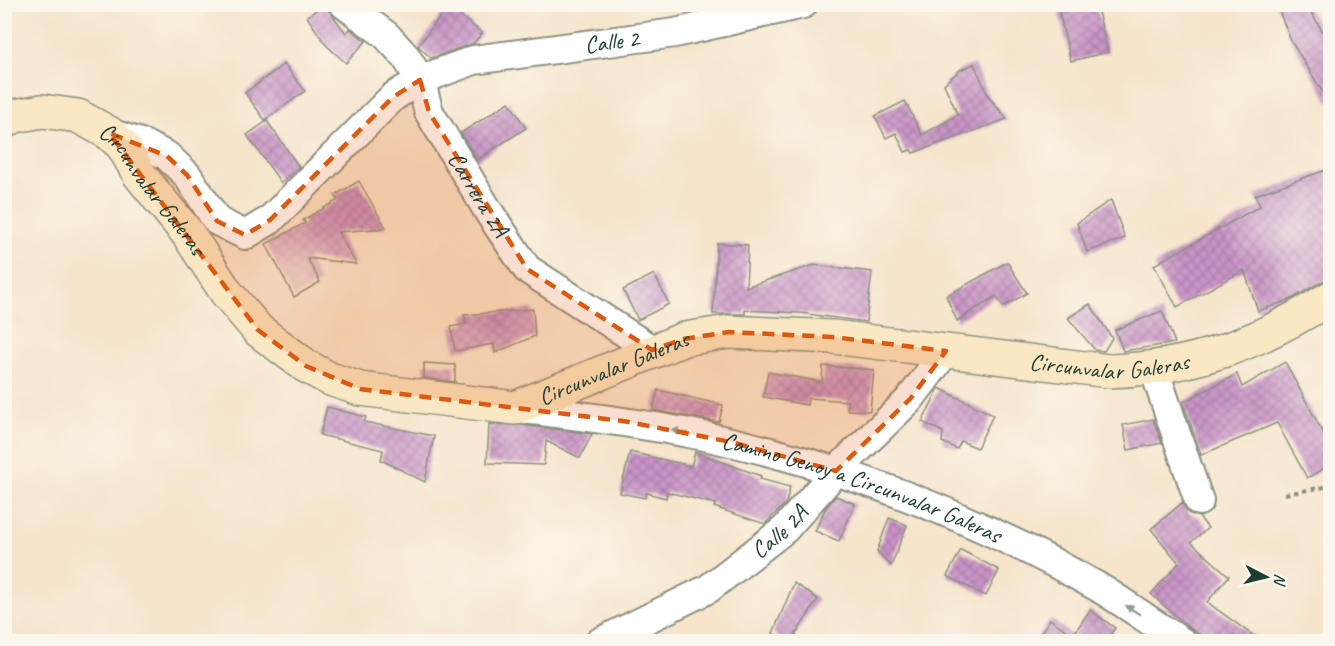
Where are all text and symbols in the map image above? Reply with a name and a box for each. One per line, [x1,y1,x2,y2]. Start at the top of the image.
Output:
street label: Calle 2 [583,23,643,60]
street label: Circunvalar Galeras [94,116,214,263]
street label: Carrera 2A [441,146,516,243]
street label: Circunvalar Galeras [534,323,695,412]
street label: Circunvalar Galeras [1028,346,1193,387]
street label: Camino Genoy a Circunvalar Galeras [719,425,1009,551]
one-way arrow [670,427,689,436]
street label: Calle 2A [745,498,815,565]
north arrow [1236,547,1296,607]
text: N [1269,573,1290,588]
one-way arrow [1125,604,1141,616]

